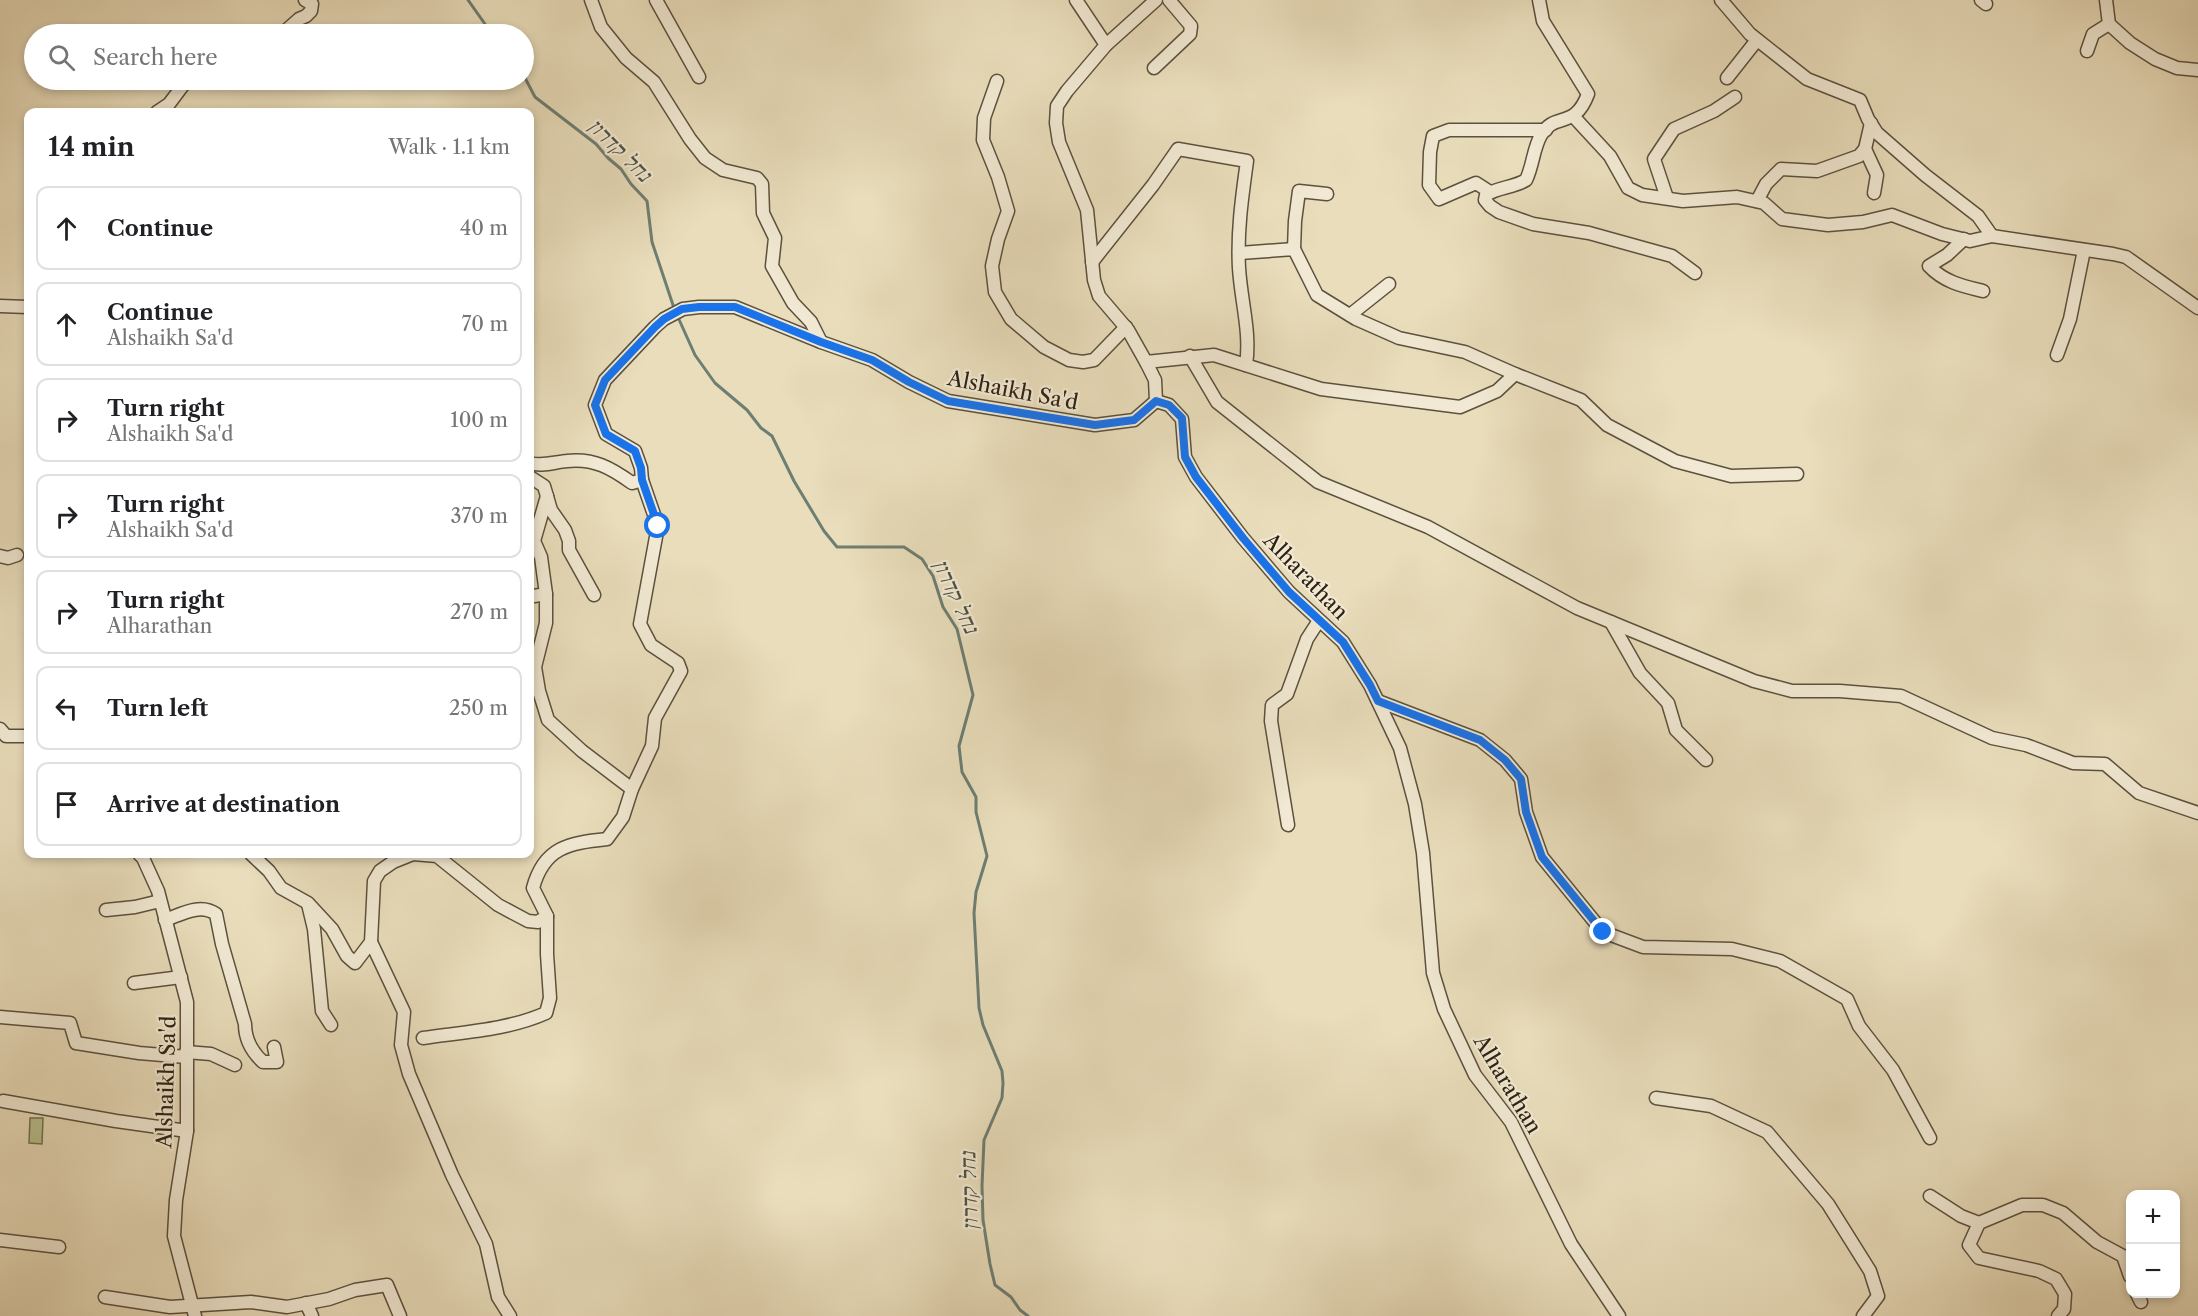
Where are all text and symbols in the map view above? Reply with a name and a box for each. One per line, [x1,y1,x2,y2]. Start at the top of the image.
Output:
search box [24,24,534,90]
icon: search [45,41,78,74]
text: Search here [93,44,218,71]
water label: נחל קדרון [583,113,658,188]
text: 14 min [48,131,135,163]
text: Walk · 1.1 km [388,135,510,159]
icon: ahead [50,212,83,245]
text: Continue [107,215,213,242]
text: 40 m [460,216,508,240]
text: Continue [107,299,213,326]
icon: ahead [50,308,83,341]
text: 70 m [462,312,508,336]
text: Alshaikh Sa'd [107,326,233,350]
street label: Alshaikh Sa'd [945,365,1081,415]
text: Turn right [107,395,225,422]
icon: right [50,404,83,437]
text: 100 m [450,408,508,432]
text: Alshaikh Sa'd [107,422,233,446]
text: Turn right [107,491,225,518]
icon: right [50,500,83,533]
text: 370 m [451,504,508,528]
route start [644,512,670,538]
text: Alshaikh Sa'd [107,518,233,542]
street label: Alharathan [1258,527,1353,624]
water label: נחל קדרון [927,555,986,639]
text: Turn right [107,587,225,614]
icon: right [50,596,83,629]
text: 270 m [450,600,508,624]
text: Alharathan [107,614,212,638]
icon: left [50,692,83,725]
text: Turn left [107,695,208,722]
text: 250 m [449,696,508,720]
icon: arrive [50,788,83,821]
text: Arrive at destination [107,791,340,818]
route end [1589,918,1615,944]
street label: Alshaikh Sa'd [151,1015,181,1150]
street label: Alharathan [1468,1029,1547,1138]
water label: נחל קדרון [954,1150,984,1231]
map controls [2126,1190,2180,1298]
button: + [2126,1190,2180,1244]
button: − [2126,1244,2180,1298]

